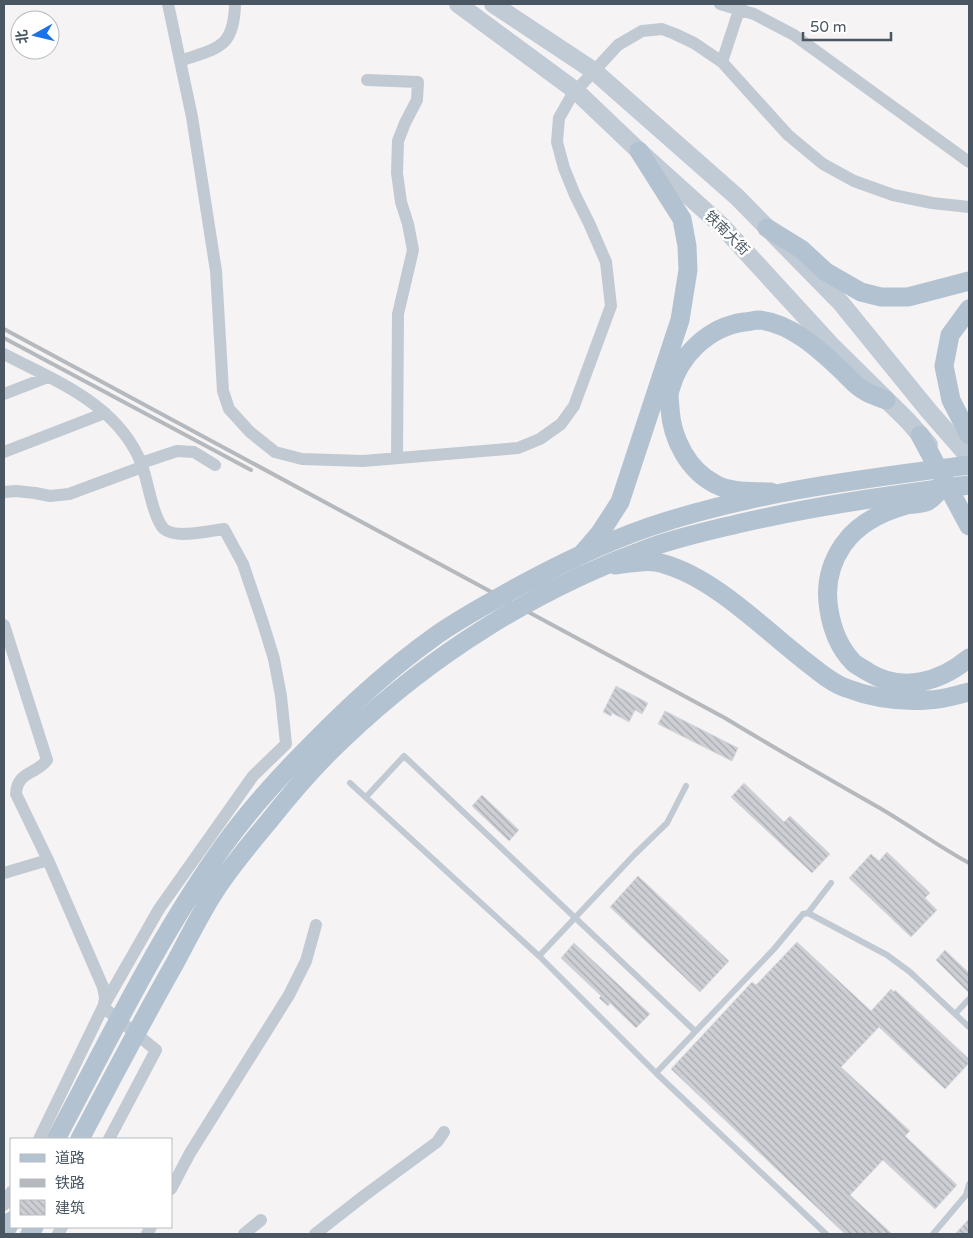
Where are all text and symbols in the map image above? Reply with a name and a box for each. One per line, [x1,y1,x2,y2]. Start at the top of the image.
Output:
north arrow [10,10,60,60]
scale bar [803,10,890,42]
text: 50 m [810,18,847,36]
text: 北 [13,29,32,45]
street label: 铁南大街 [701,207,753,259]
legend [10,1138,172,1228]
text: 道路 [55,1149,85,1167]
text: 铁路 [55,1174,85,1192]
text: 建筑 [55,1199,85,1217]

